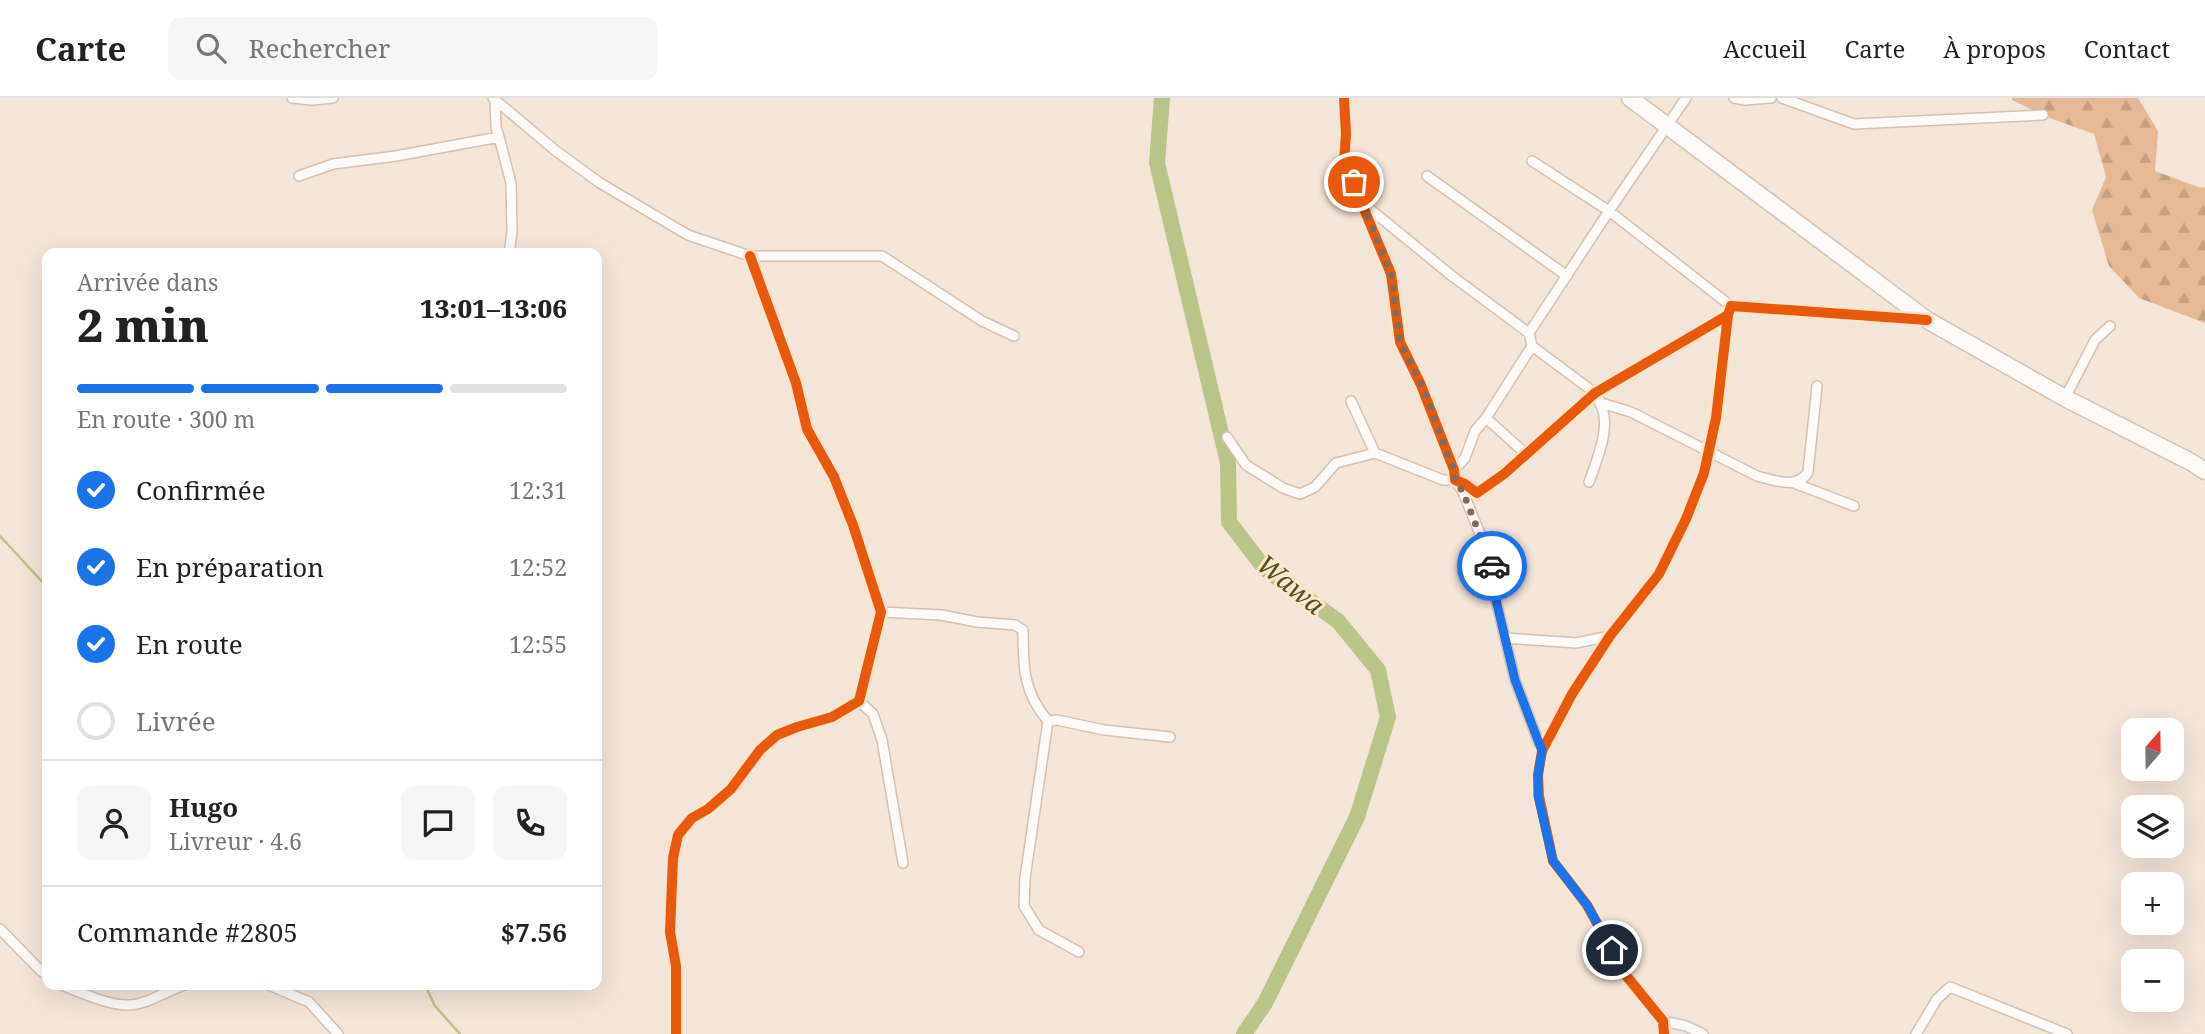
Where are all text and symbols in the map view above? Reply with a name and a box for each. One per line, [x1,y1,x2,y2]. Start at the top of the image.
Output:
search box [168,17,658,80]
text: Carte [35,26,126,71]
icon: search [192,29,230,67]
text: Rechercher [248,30,390,66]
text: Accueil [1723,32,1806,65]
text: Carte [1844,32,1905,65]
text: À propos [1943,32,2046,65]
text: Contact [2084,32,2170,65]
pin [1324,152,1384,212]
icon: bag [1335,163,1373,201]
text: Arrivée dans [77,266,218,298]
text: 13:01–13:06 [420,290,567,326]
text: 2 min [77,293,209,355]
text: En route · 300 m [77,403,255,435]
icon: check [77,471,115,509]
text: Confirmée [136,472,266,508]
text: 12:31 [509,474,567,506]
courier [1457,531,1527,601]
water label: Wawa [1250,546,1332,622]
icon: car [1473,547,1511,585]
icon: check [77,548,115,586]
text: En préparation [136,549,324,585]
text: 12:52 [509,551,567,583]
icon: check [77,625,115,663]
text: En route [136,626,243,662]
text: 12:55 [509,628,567,660]
text: Livrée [136,703,216,739]
north arrow [2121,718,2184,780]
map controls [2121,718,2184,1012]
button: person [77,786,151,860]
button: chat [401,786,475,860]
button: phone [493,786,567,860]
text: Hugo [169,789,238,825]
button: layers [2121,795,2184,858]
text: Livreur · 4.6 [169,825,302,857]
button: + [2121,872,2184,935]
text: Commande #2805 [77,914,298,950]
text: $7.56 [501,914,567,950]
pin [1582,920,1642,980]
icon: home [1593,931,1631,969]
button: − [2121,949,2184,1012]

